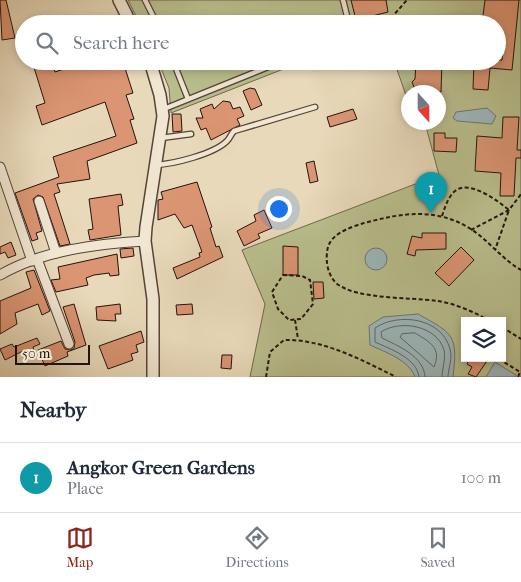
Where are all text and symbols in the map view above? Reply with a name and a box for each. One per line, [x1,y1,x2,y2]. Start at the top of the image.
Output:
search box [15,15,506,70]
icon: search [33,29,61,57]
text: Search here [73,32,169,54]
north arrow [401,85,446,130]
pin: 1 [415,172,447,213]
your location [266,196,292,222]
map controls [461,317,506,362]
button: layers [461,317,506,362]
scale bar [15,342,90,365]
text: 50 m [22,345,50,362]
text: Nearby [20,398,86,422]
text: Angkor Green Gardens [67,457,255,479]
text: 1 [33,468,39,487]
text: 100 m [461,468,501,487]
text: Place [67,479,103,498]
tab: Map [66,524,94,571]
tab: Directions [226,524,289,571]
tab: Saved [420,524,455,571]

